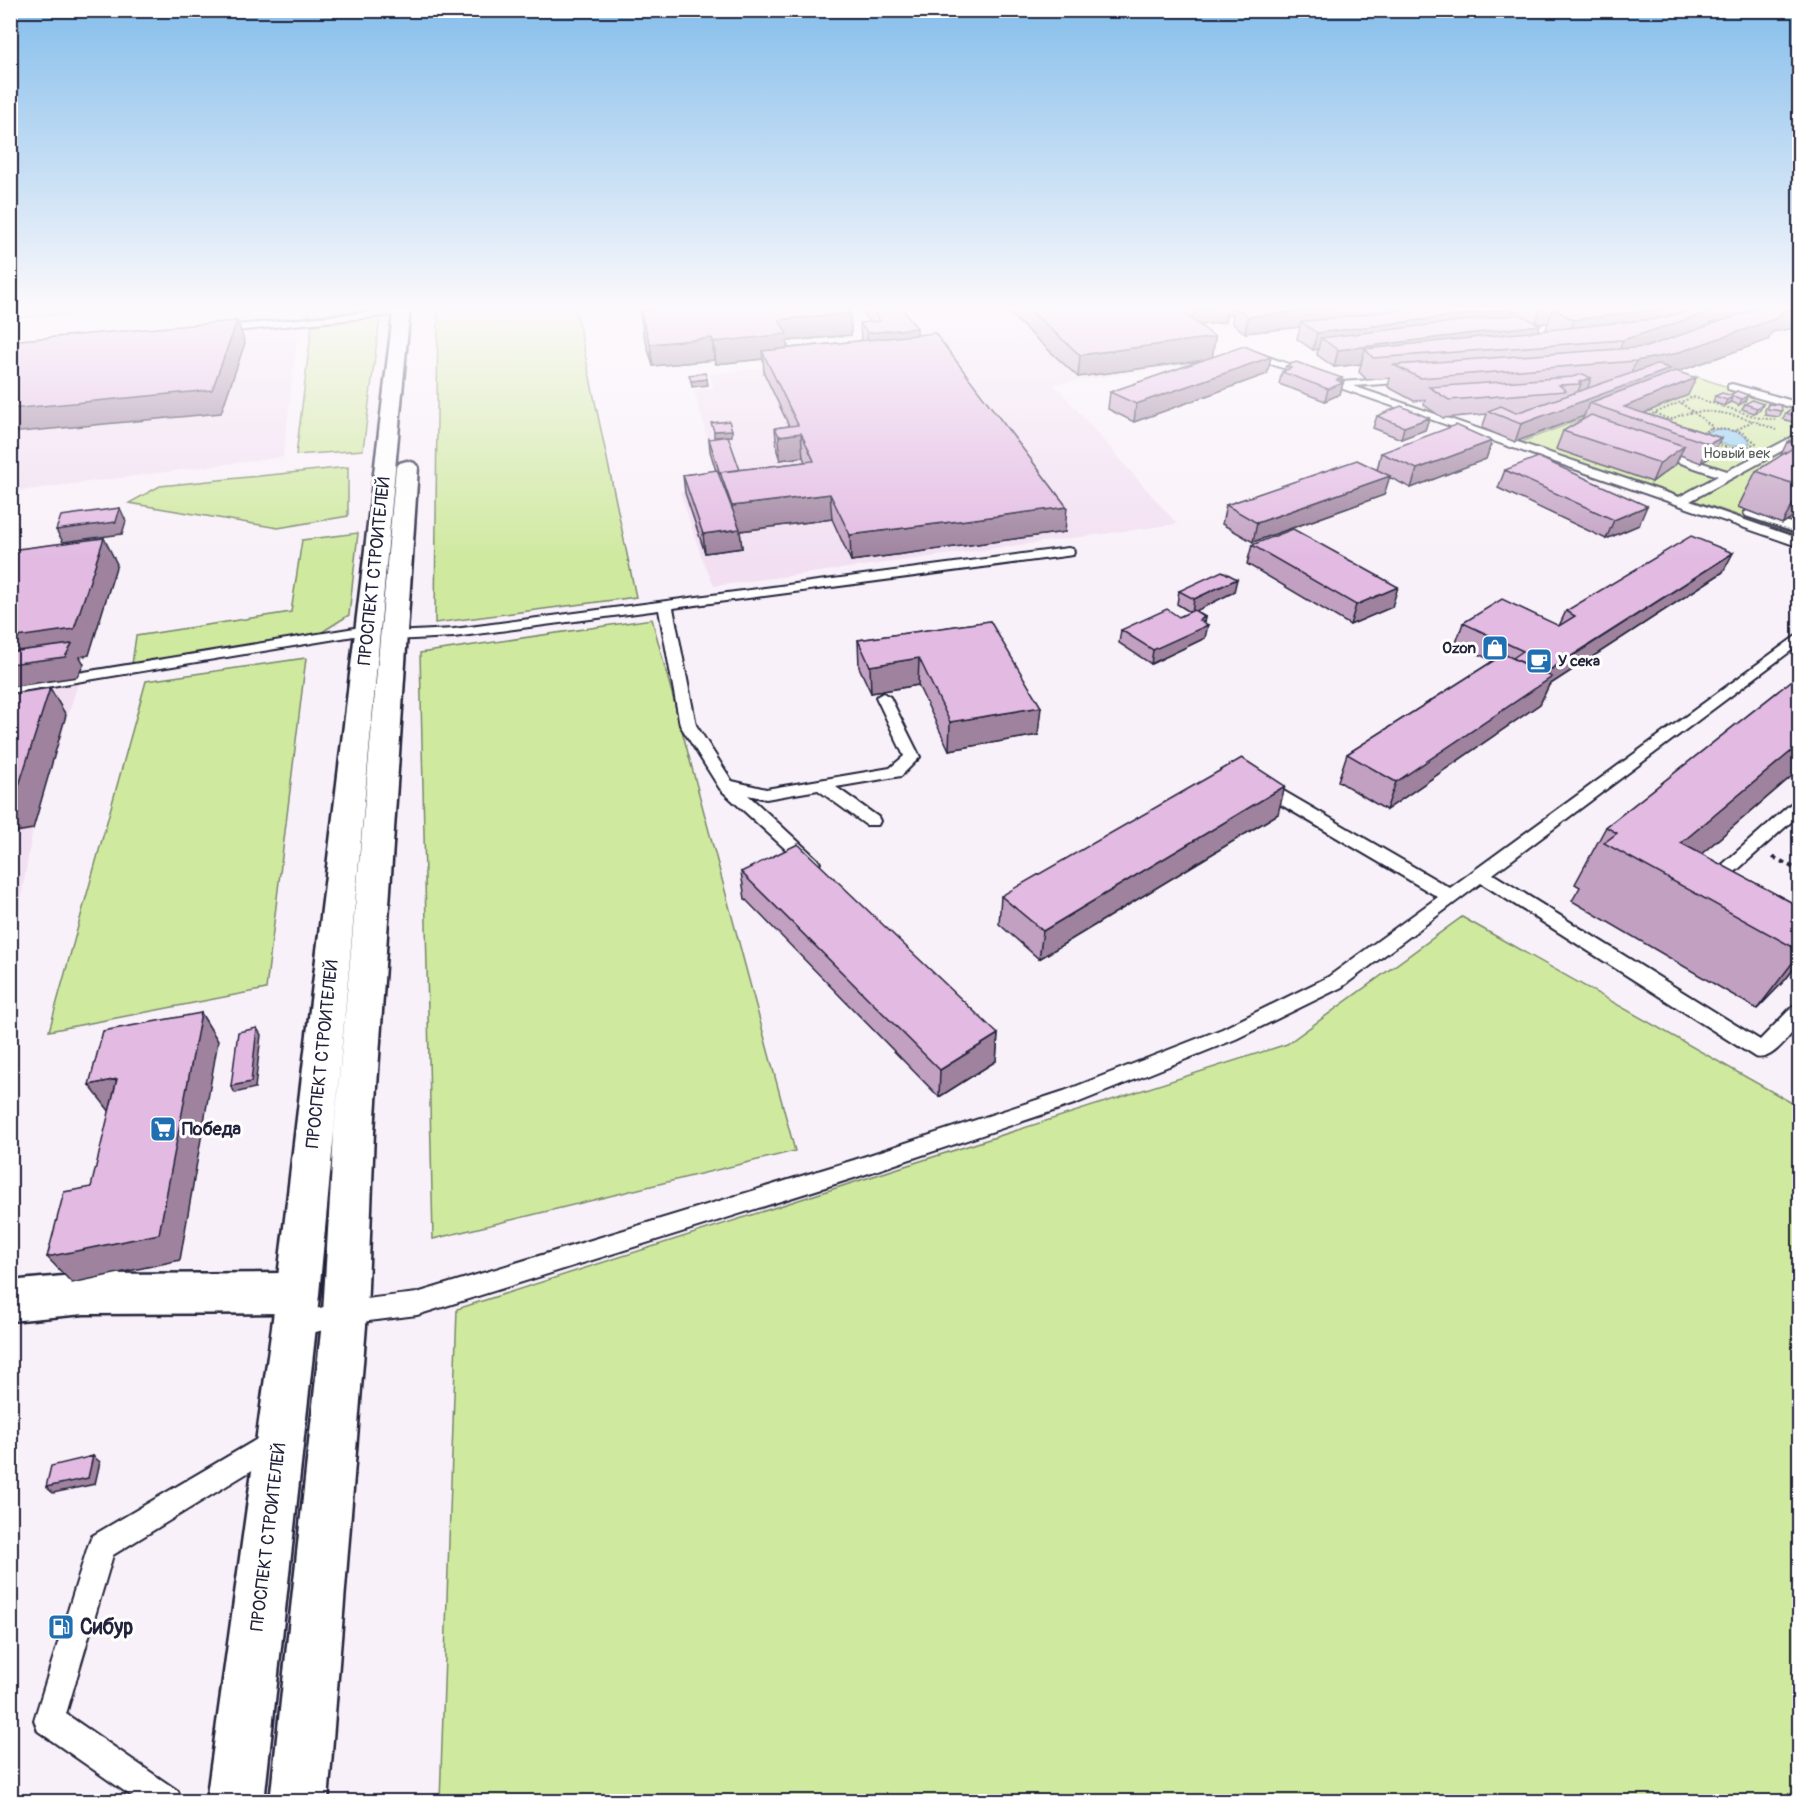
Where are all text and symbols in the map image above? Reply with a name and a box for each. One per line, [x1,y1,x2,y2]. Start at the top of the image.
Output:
park label: Новый век [1703,444,1771,463]
street label: ПРОСПЕКТ СТРОИТЕЛЕЙ [353,476,396,666]
shop icon: Ozon [1480,633,1510,663]
place label: Ozon [1442,639,1476,658]
cafe icon: У сека [1524,646,1554,676]
place label: У сека [1558,652,1600,671]
street label: ПРОСПЕКТ СТРОИТЕЛЕЙ [301,959,344,1149]
supermarket icon: Победа [148,1114,178,1144]
place label: Победа [182,1118,241,1141]
street label: ПРОСПЕКТ СТРОИТЕЛЕЙ [246,1442,291,1632]
fuel station icon: Сибур [46,1612,76,1642]
place label: Сибур [80,1614,133,1641]

